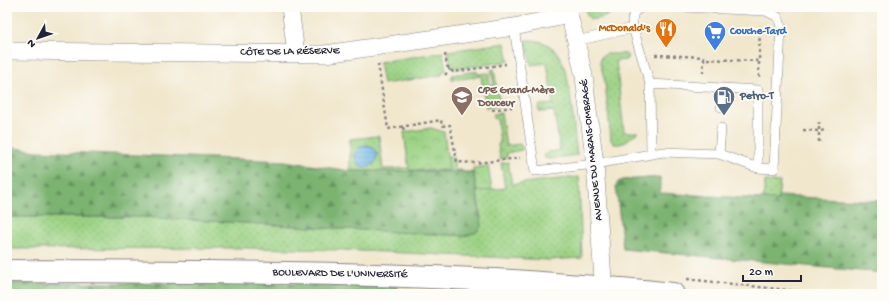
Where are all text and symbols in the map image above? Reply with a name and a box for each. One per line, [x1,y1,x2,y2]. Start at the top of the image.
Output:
restaurant icon: McDonald's [653,16,679,49]
north arrow [18,18,58,58]
supermarket icon: Couche-Tard [702,19,728,52]
place label: McDonald's [599,23,651,35]
place label: Couche-Tard [729,26,788,38]
text: N [25,37,39,50]
street label: CÔTE DE LA RÉSERVE [240,44,341,59]
street label: AVENUE DU MARAIS-OMBRAGÉ [577,78,605,221]
school or university icon: CPE Grand-Mère Douceur [449,84,475,117]
place label: CPE Grand-Mère Douceur [477,84,556,110]
fuel station icon: Petro-T [711,84,737,117]
place label: Petro-T [739,90,774,103]
scale bar [743,257,801,283]
street label: BOULEVARD DE L'UNIVERSITÉ [271,266,409,281]
text: 20 m [749,266,774,280]

